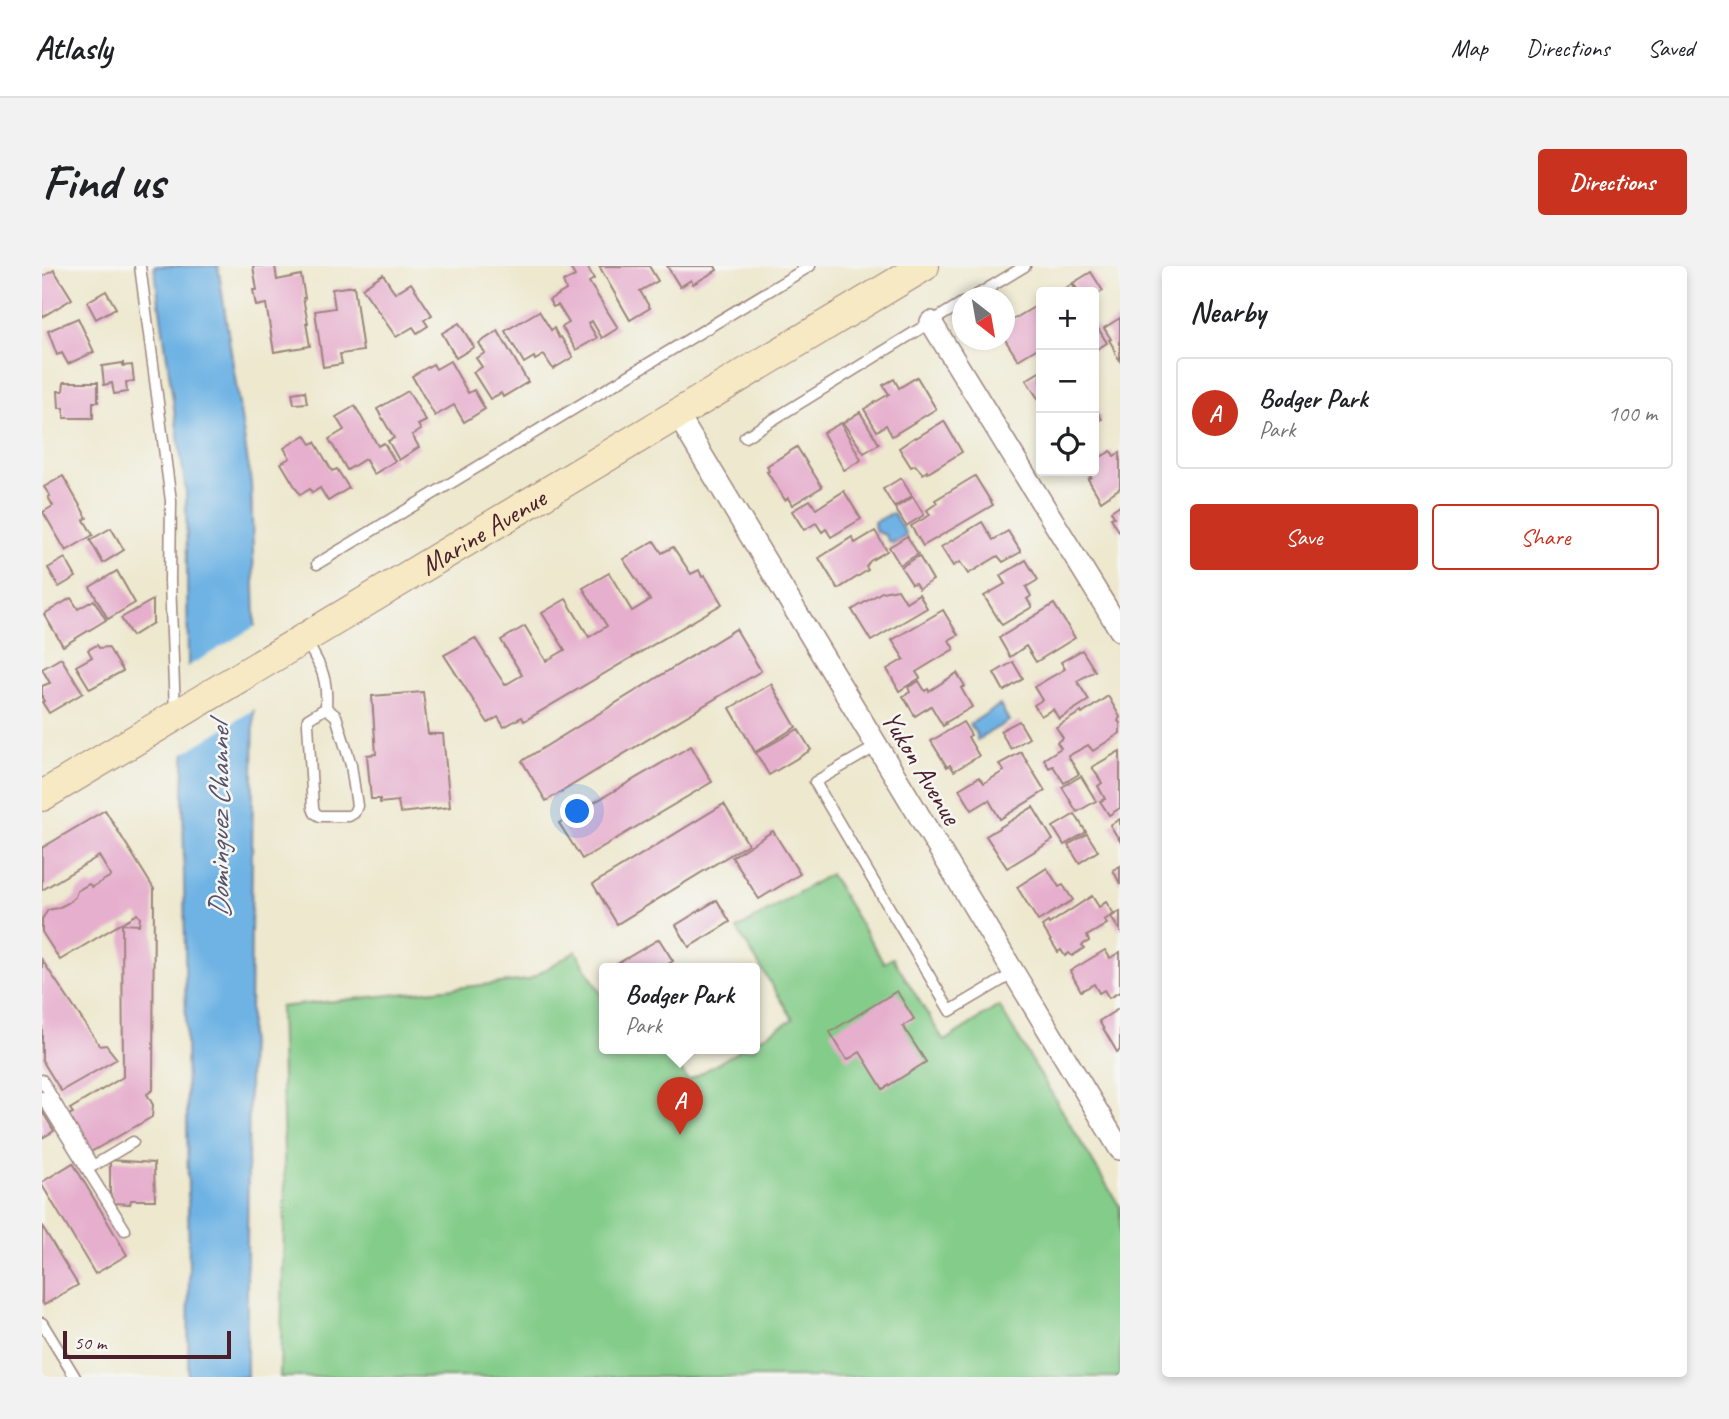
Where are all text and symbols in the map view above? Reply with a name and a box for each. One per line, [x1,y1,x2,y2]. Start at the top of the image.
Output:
text: Atlasly [35,27,112,69]
text: Map [1451,33,1488,63]
text: Directions [1526,33,1609,63]
text: Saved [1647,33,1694,63]
button: Directions [1538,149,1687,215]
text: Find us [42,151,164,213]
north arrow [952,287,1015,350]
map controls [1036,287,1099,476]
button: + [1036,287,1099,350]
text: Nearby [1190,293,1266,331]
button: − [1036,350,1099,413]
text: Bodger Park [1259,382,1367,415]
text: A [1209,399,1221,428]
text: 100 m [1608,399,1657,428]
button: locate [1036,413,1099,476]
text: Park [1259,415,1295,444]
street label: Marine Avenue [413,479,554,583]
button: Save [1190,504,1418,570]
button: Share [1432,504,1659,570]
street label: Yukon Avenue [874,704,970,832]
water label: Dominguez Channel [200,714,238,918]
your location [560,794,594,828]
popup [599,963,760,1054]
text: Bodger Park [625,978,734,1011]
text: Park [625,1011,662,1040]
pin: A [657,1077,703,1135]
scale bar [63,1328,231,1360]
text: 50 m [74,1331,106,1355]

